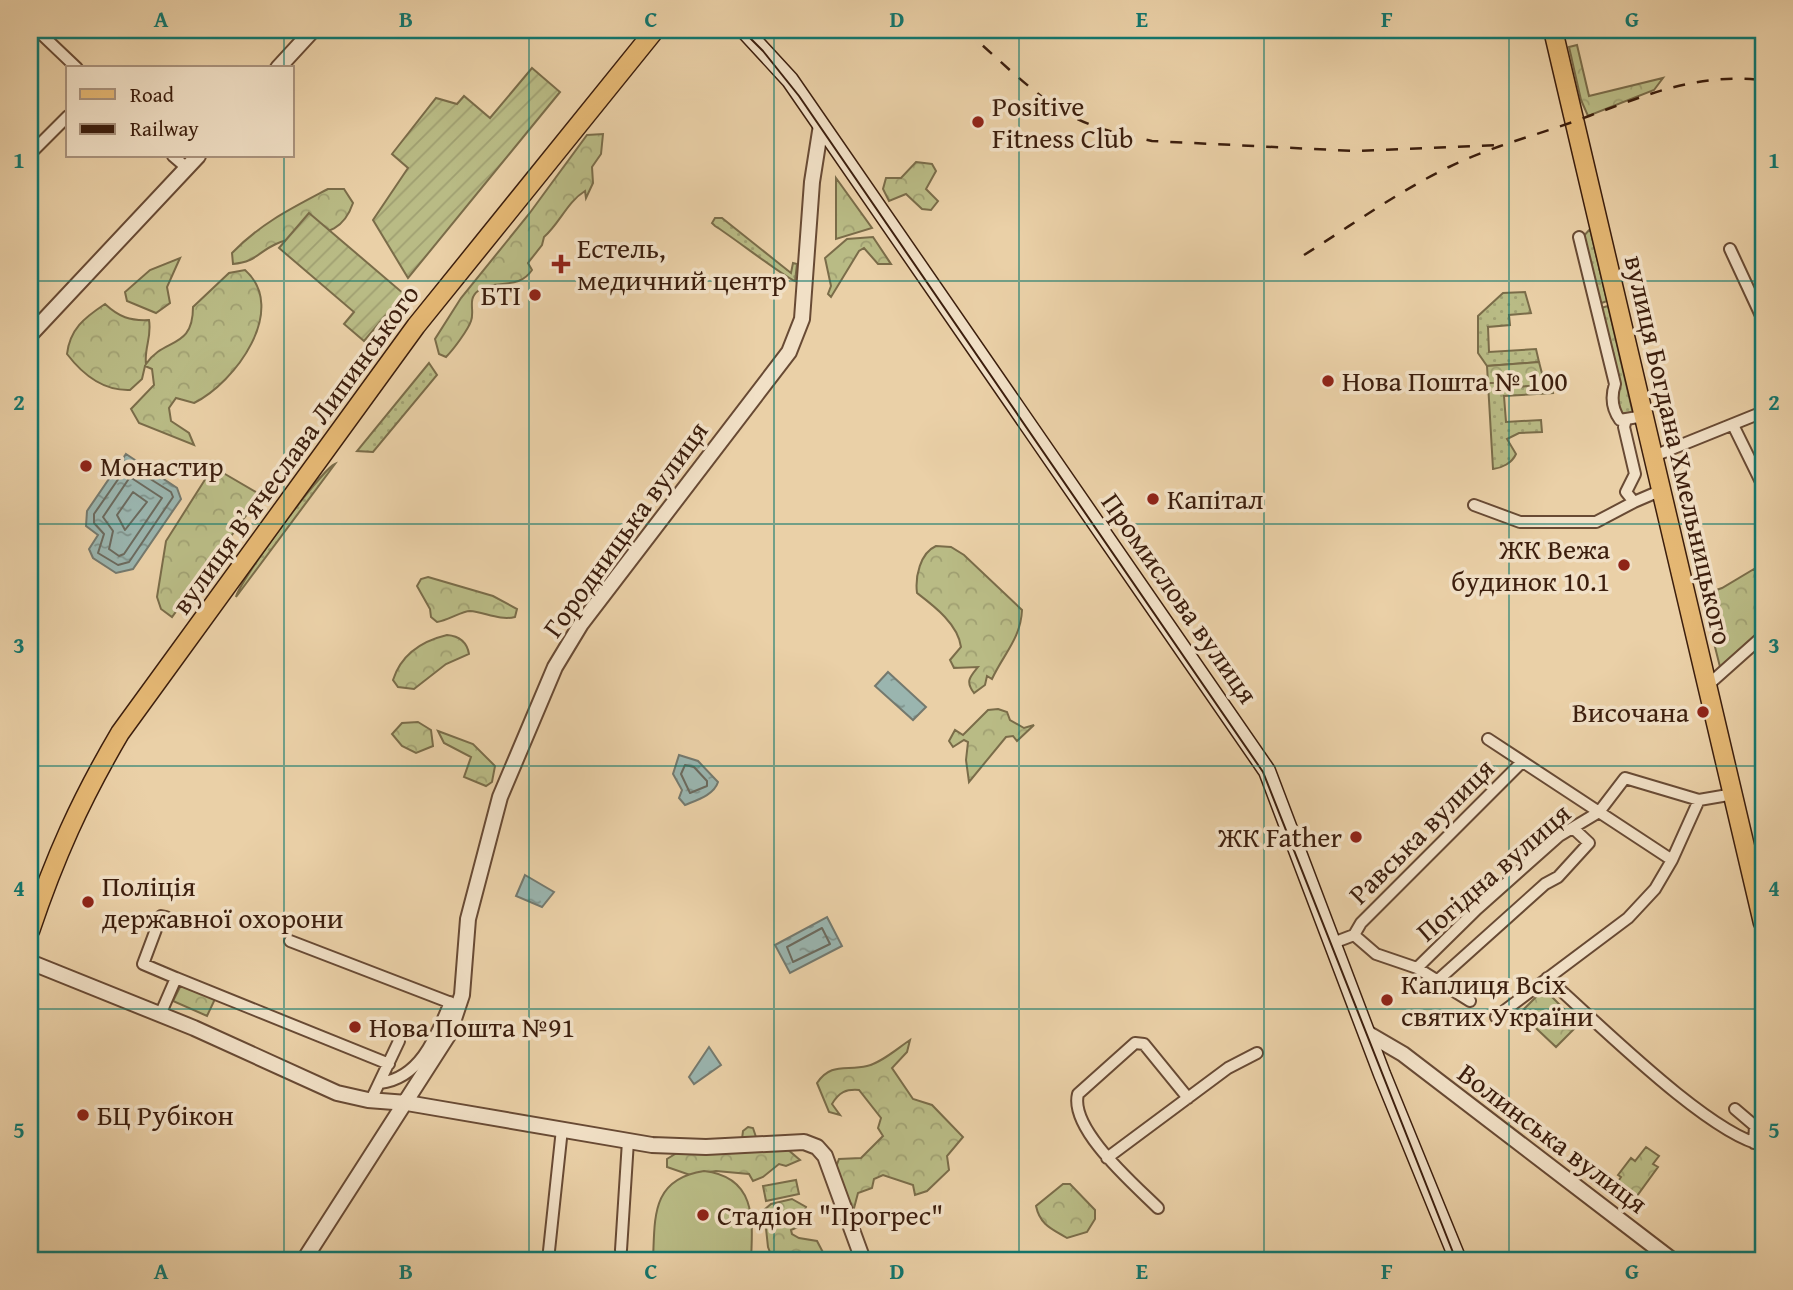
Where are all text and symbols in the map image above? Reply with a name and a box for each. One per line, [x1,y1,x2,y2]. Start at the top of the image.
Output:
text: A [154,2,169,35]
text: B [399,2,413,35]
text: C [644,2,658,35]
text: D [890,2,905,35]
text: E [1136,2,1148,35]
text: F [1381,2,1393,35]
text: G [1625,2,1639,35]
legend [66,66,294,158]
text: Road [130,79,175,110]
place label: Positive Fitness Club [992,85,1133,158]
text: Railway [130,113,199,144]
marker: Positive Fitness Club [970,114,986,130]
text: 1 [13,143,25,176]
text: 1 [1768,143,1780,176]
place label: Естель, медичний центр [577,227,787,300]
street label: вулиця Богдана Хмельницького [1615,251,1744,649]
marker: Естель, медичний центр [551,254,571,274]
place label: БТІ [481,274,521,315]
street label: вулиця Вʼячеслава Липинського [161,275,428,622]
marker: БТІ [527,287,543,303]
place label: Нова Пошта № 100 [1342,360,1568,401]
marker: Нова Пошта № 100 [1320,373,1336,389]
text: 2 [13,385,25,418]
text: 2 [1768,385,1780,418]
street label: Городницька вулиця [532,412,717,645]
place label: Монастир [100,445,224,486]
marker: Монастир [78,458,94,474]
place label: Капітал [1167,478,1263,519]
street label: Промислова вулиця [1092,484,1269,712]
marker: Капітал [1145,491,1161,507]
place label: ЖК Вежа будинок 10.1 [1451,528,1611,601]
marker: ЖК Вежа будинок 10.1 [1616,557,1632,573]
text: 3 [13,628,25,661]
text: 3 [1768,628,1780,661]
place label: Височана [1572,691,1690,732]
marker: Височана [1695,704,1711,720]
street label: Равська вулиця [1338,748,1503,913]
street label: Погідна вулиця [1406,793,1579,950]
place label: ЖК Father [1217,816,1342,857]
marker: ЖК Father [1348,829,1364,845]
place label: Поліція державної охорони [102,865,343,938]
text: 4 [13,871,25,904]
text: 4 [1768,871,1780,904]
marker: Поліція державної охорони [80,894,96,910]
place label: Каплиця Всіх святих України [1401,963,1593,1036]
marker: Каплиця Всіх святих України [1379,992,1395,1008]
place label: Нова Пошта №91 [369,1006,575,1047]
marker: Нова Пошта №91 [347,1019,363,1035]
street label: Волинська вулиця [1450,1053,1657,1223]
place label: БЦ Рубікон [97,1094,234,1135]
marker: БЦ Рубікон [75,1107,91,1123]
text: 5 [13,1113,25,1146]
text: 5 [1768,1113,1780,1146]
place label: Стадіон "Прогрес" [717,1194,943,1235]
marker: Стадіон "Прогрес" [695,1207,711,1223]
text: A [154,1254,169,1287]
text: B [399,1254,413,1287]
text: C [644,1254,658,1287]
text: D [890,1254,905,1287]
text: E [1136,1254,1148,1287]
text: F [1381,1254,1393,1287]
text: G [1625,1254,1639,1287]

